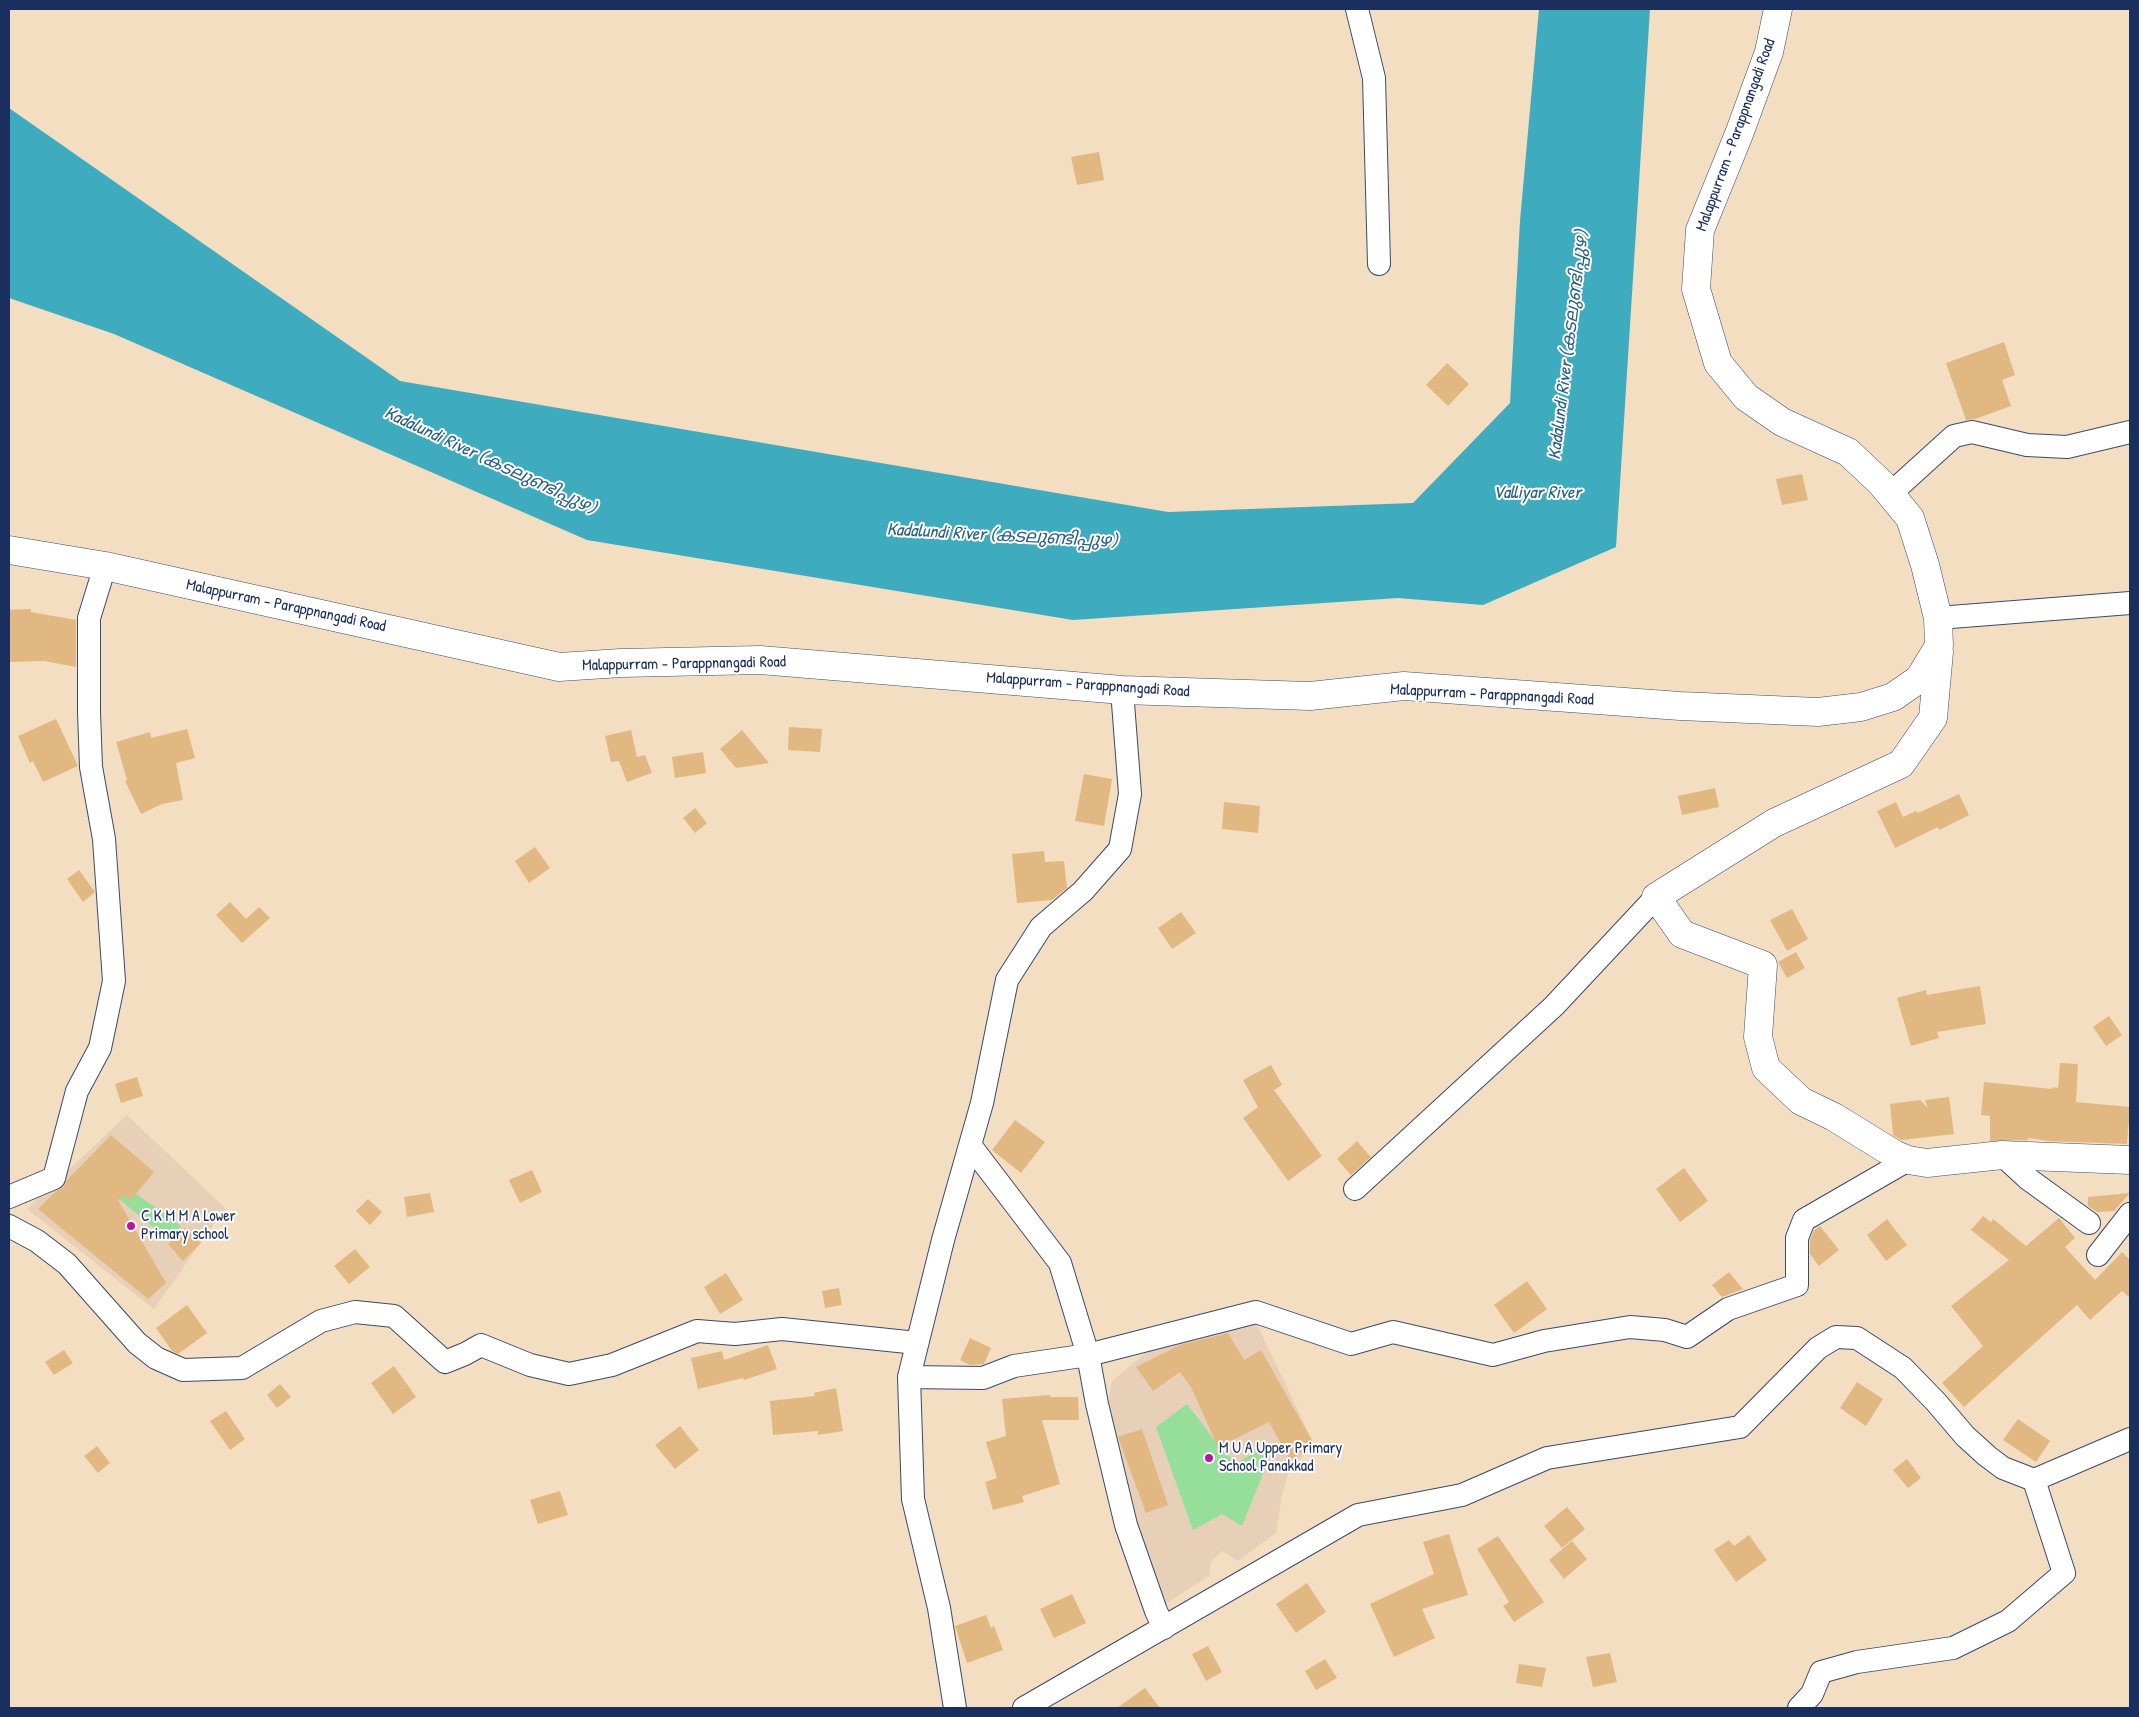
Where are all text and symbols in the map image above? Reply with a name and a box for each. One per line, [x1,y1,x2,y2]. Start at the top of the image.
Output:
street label: Malappurram - Parappnangadi Road [1692,36,1780,234]
water label: Kadalundi River (കടലുണ്ടിപ്പുഴ) [1544,229,1594,461]
water label: Kadalundi River (കടലുണ്ടിപ്പുഴ) [381,402,599,520]
water label: Valliyar River [1493,482,1581,504]
water label: Kadalundi River (കടലുണ്ടിപ്പുഴ) [886,519,1118,553]
street label: Malappurram - Parappnangadi Road [184,575,388,637]
street label: Malappurram - Parappnangadi Road [582,653,786,675]
street label: Malappurram - Parappnangadi Road [986,668,1190,702]
street label: Malappurram - Parappnangadi Road [1390,680,1594,710]
place label: C K M M A Lower Primary school [141,1207,236,1245]
marker: C K M M A Lower Primary school [125,1220,137,1232]
place label: M U A Upper Primary School Panakkad [1219,1439,1342,1477]
marker: M U A Upper Primary School Panakkad [1203,1452,1215,1464]

